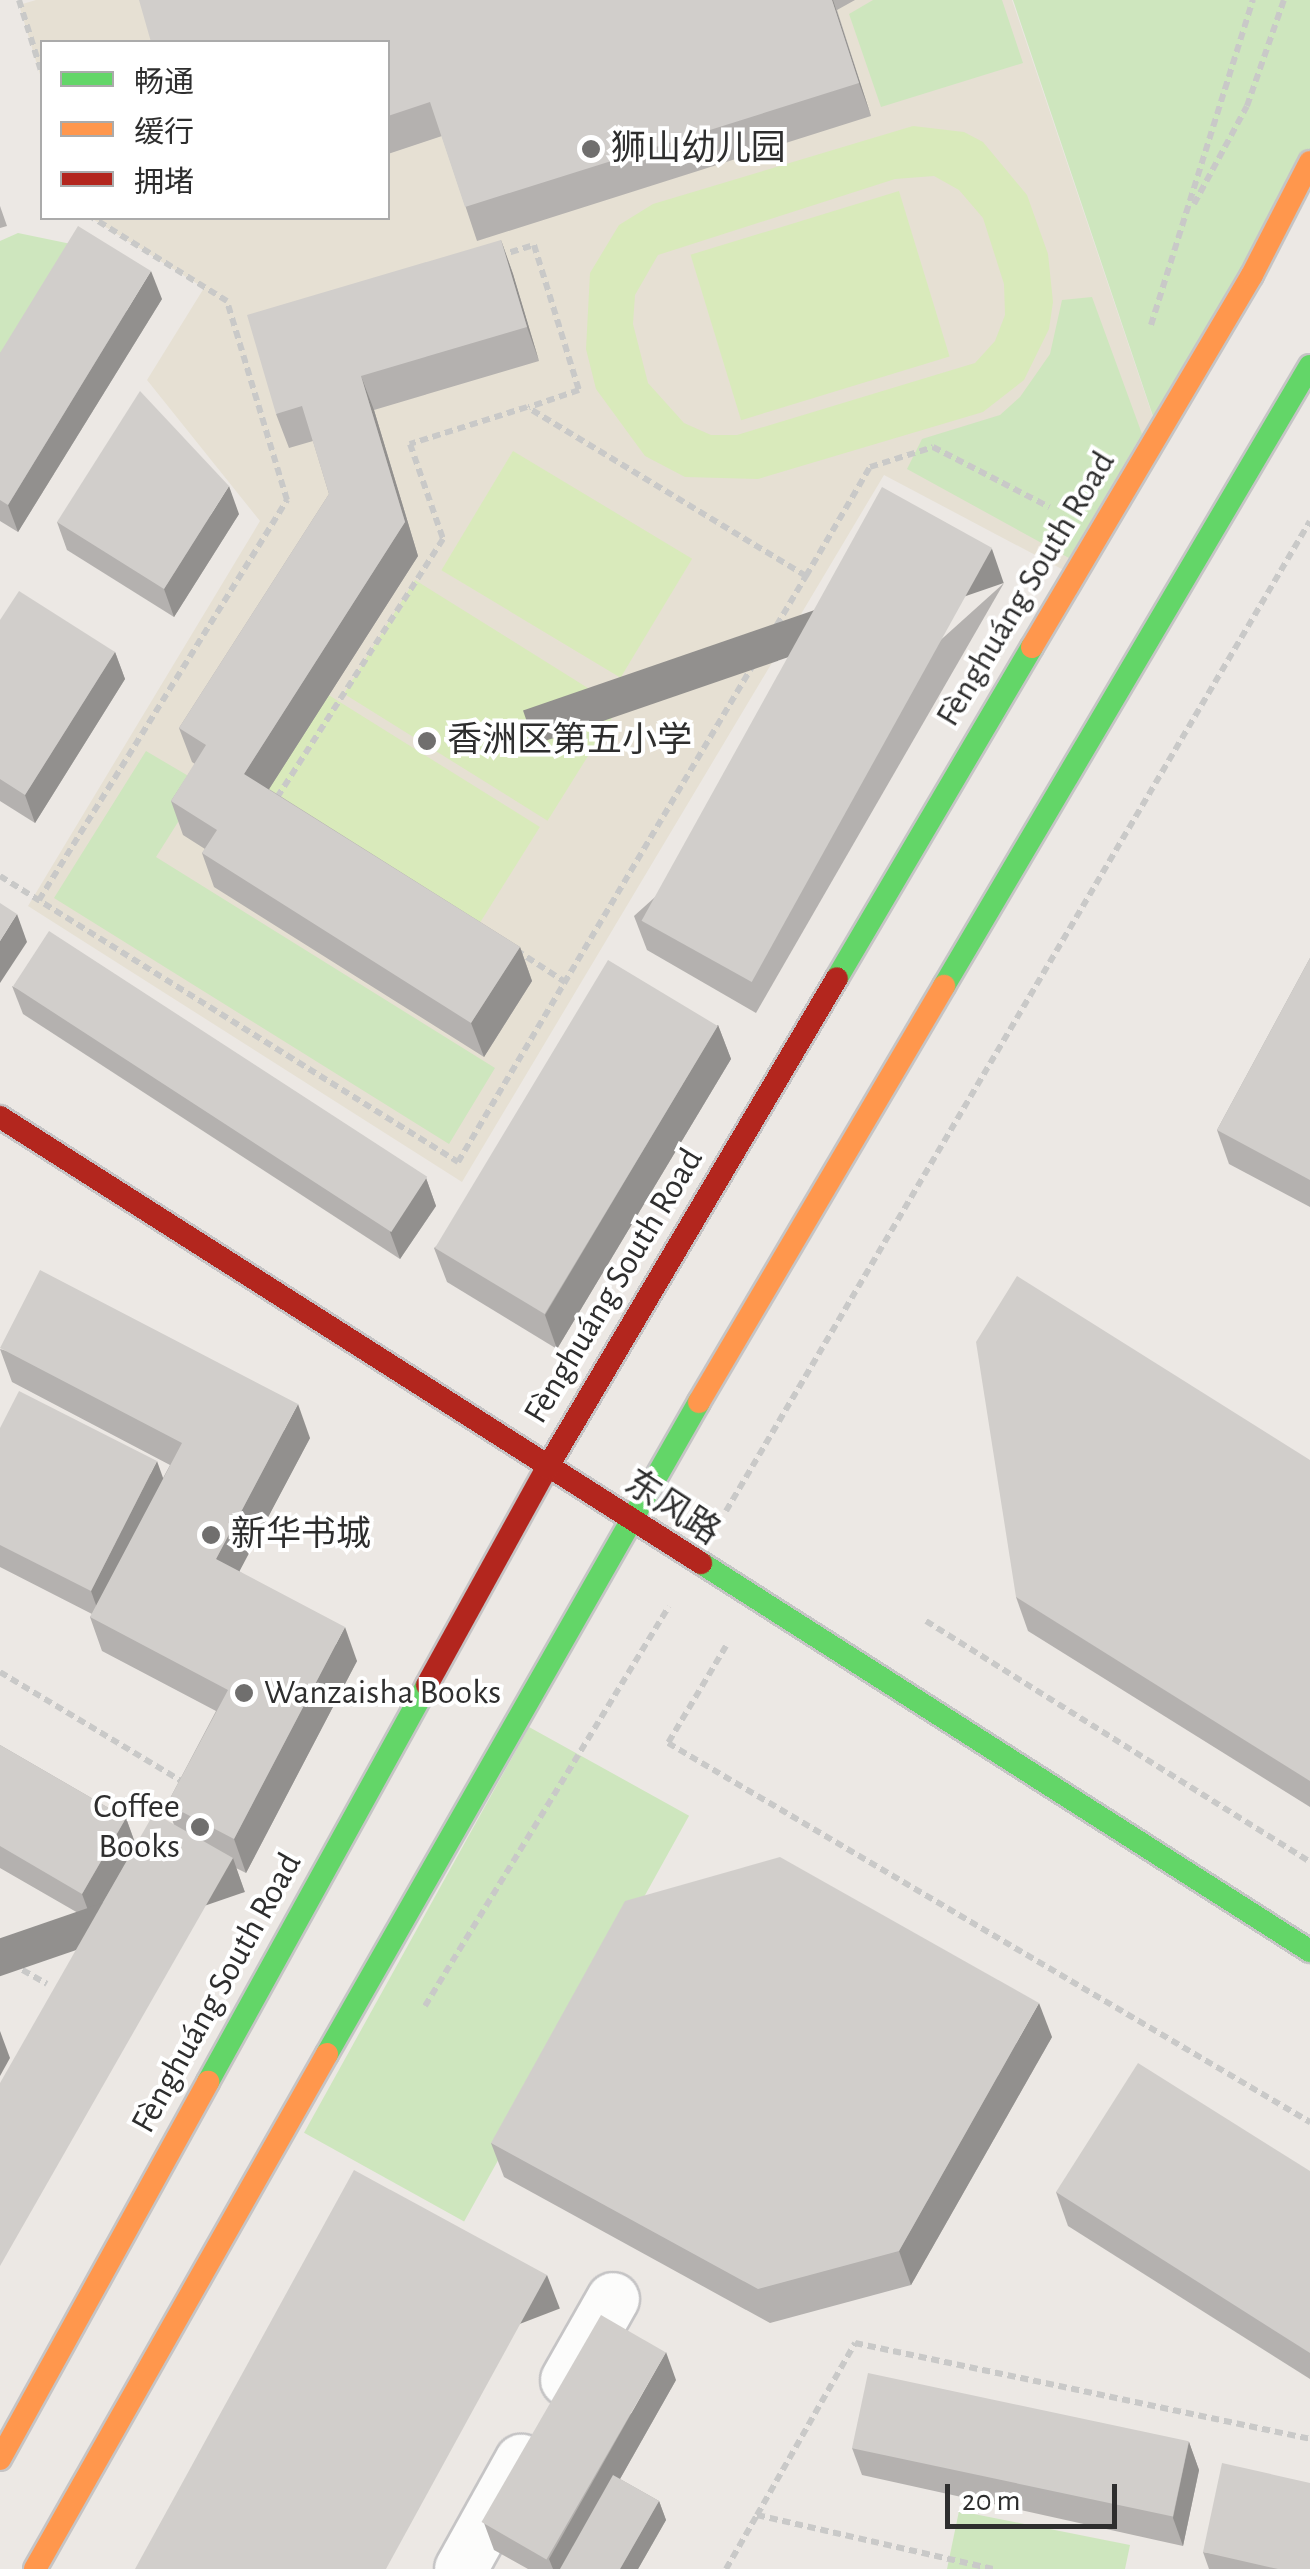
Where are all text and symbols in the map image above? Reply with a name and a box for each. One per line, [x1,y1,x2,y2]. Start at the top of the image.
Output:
legend [40,40,390,220]
text: 畅通 [134,68,194,98]
text: 缓行 [134,118,194,148]
place label: 狮山幼儿园 [611,128,786,170]
marker: 狮山幼儿园 [580,138,602,160]
text: 拥堵 [134,168,194,198]
street label: Fènghuáng South Road [927,444,1125,734]
place label: 香洲区第五小学 [447,720,692,762]
marker: 香洲区第五小学 [416,730,438,752]
street label: Fènghuáng South Road [515,1141,713,1431]
street label: 东风路 [617,1462,727,1554]
place label: 新华书城 [231,1514,371,1556]
marker: 新华书城 [200,1524,222,1546]
place label: Wanzaisha Books [264,1672,501,1714]
marker: Wanzaisha Books [233,1682,255,1704]
place label: Coffee Books [93,1786,180,1868]
marker: Coffee Books [189,1816,211,1838]
street label: Fènghuáng South Road [123,1846,311,2140]
scale bar [950,2464,1122,2526]
text: 20 m [962,2486,1020,2516]

